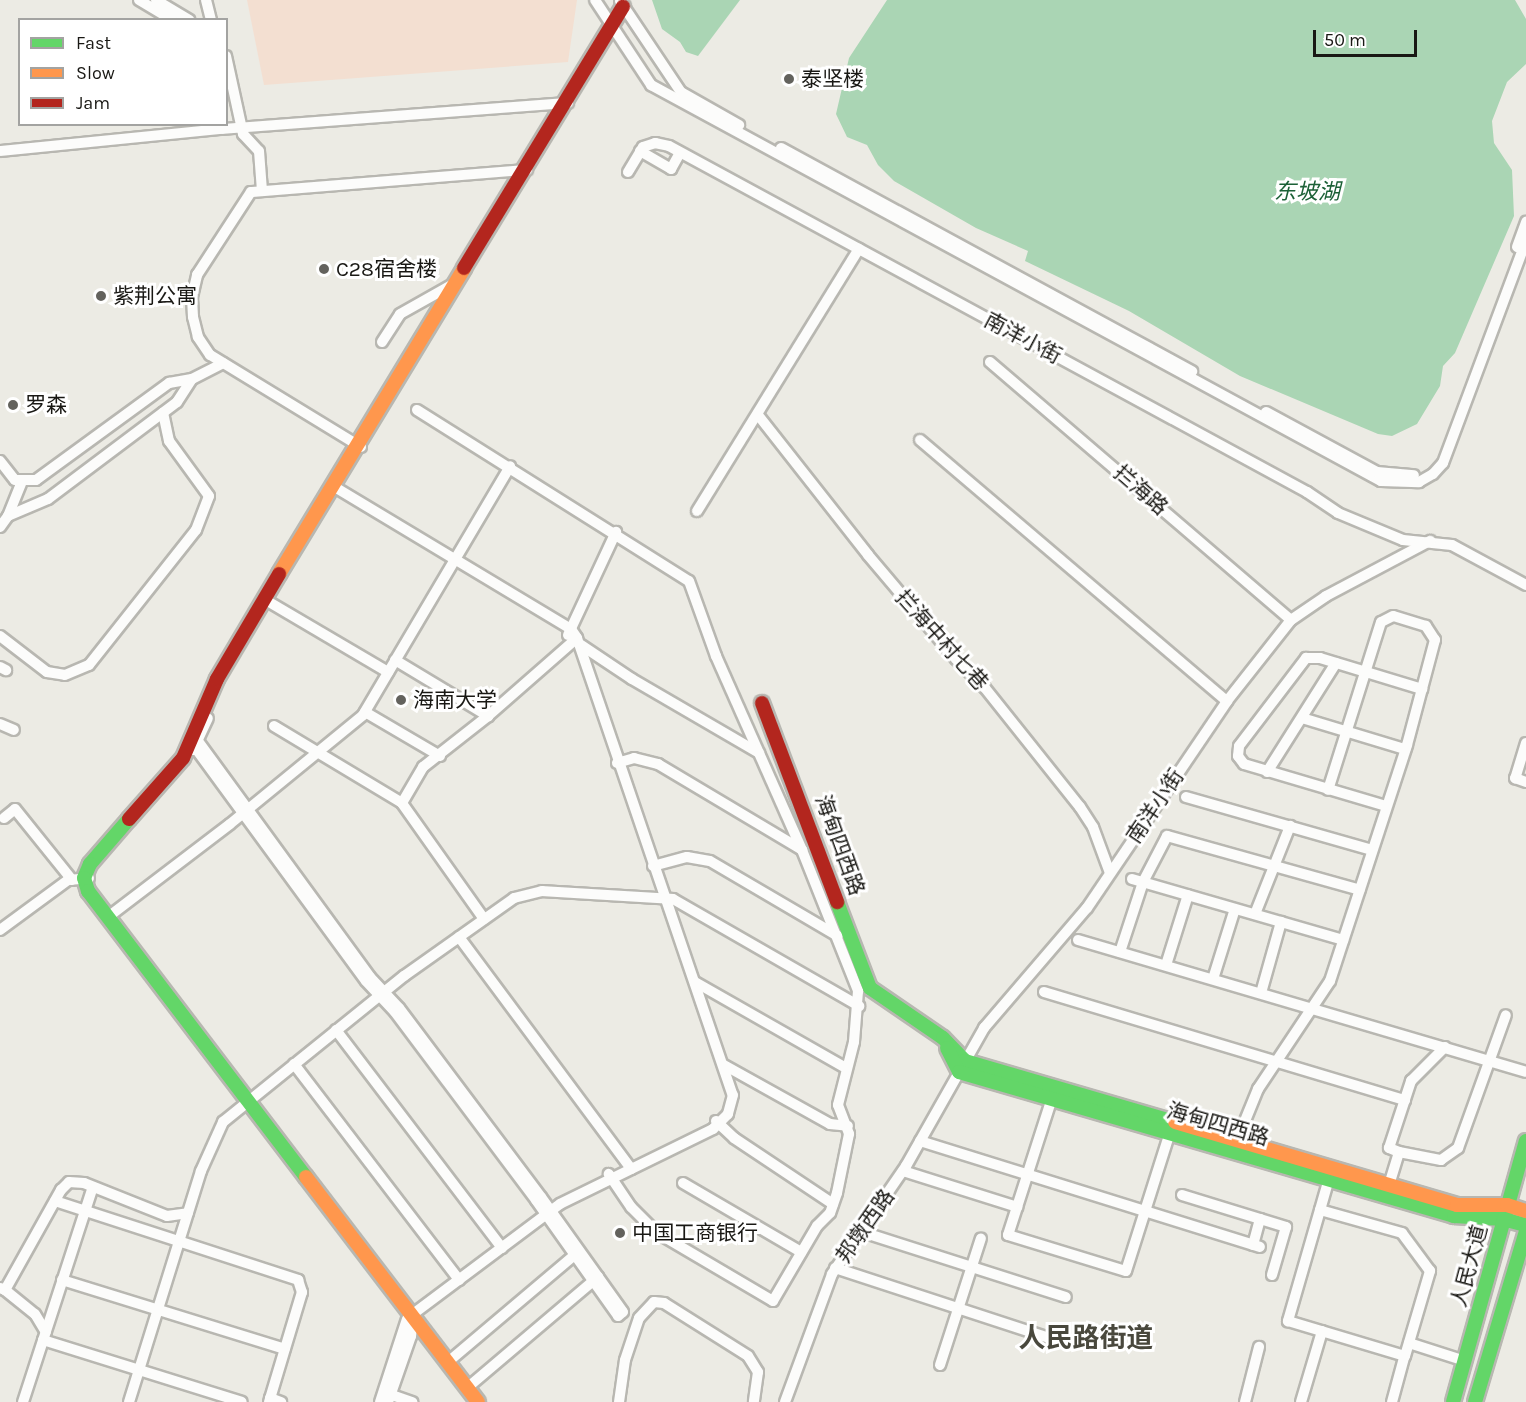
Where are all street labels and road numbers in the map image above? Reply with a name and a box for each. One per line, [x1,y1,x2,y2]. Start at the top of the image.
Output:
street label: 南洋小街 [980,307,1066,369]
street label: 拦海路 [1109,460,1173,520]
street label: 拦海中村七巷 [890,585,994,695]
street label: 南洋小街 [1121,764,1189,848]
street label: 海甸四西路 [810,791,870,899]
street label: 海甸四西路 [1164,1097,1272,1151]
street label: 邦墩西路 [831,1184,899,1268]
street label: 人民大道 [1446,1222,1492,1310]

